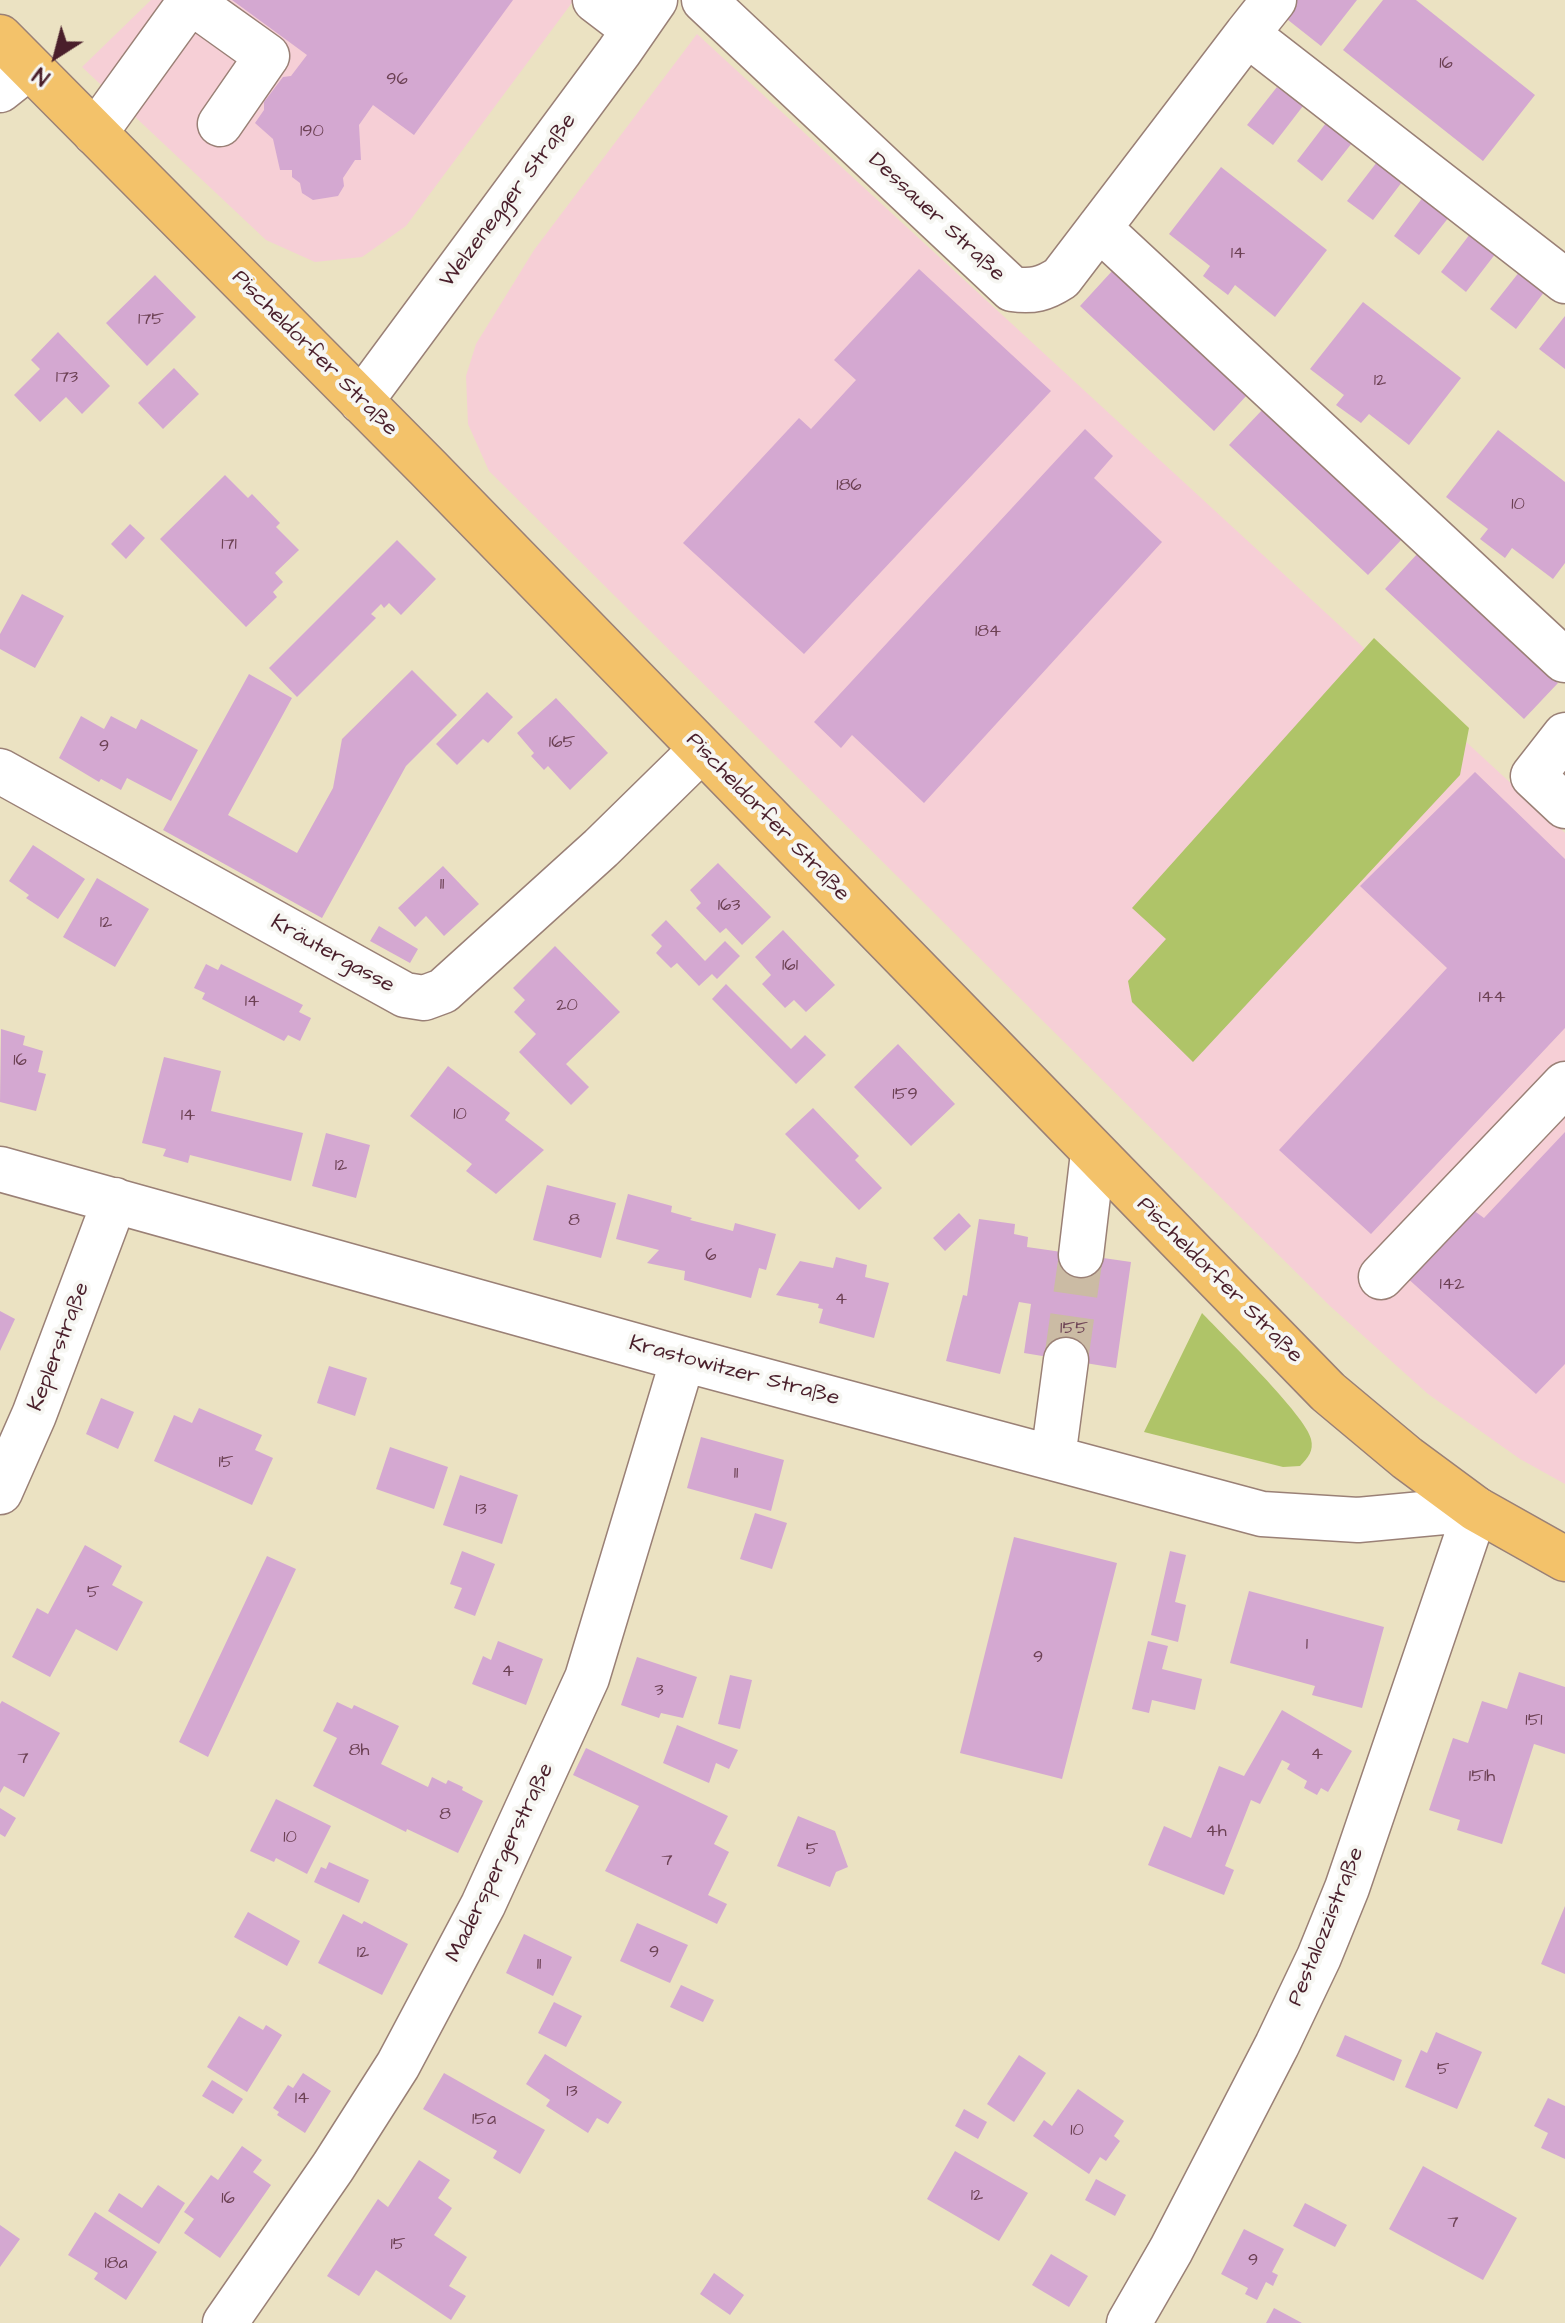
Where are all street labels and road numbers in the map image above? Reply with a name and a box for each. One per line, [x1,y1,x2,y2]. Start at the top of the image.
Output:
street label: Welzenegger Straße [435,109,583,293]
street label: Dessauer Straße [862,148,1010,288]
street label: Pischeldorfer Straße [225,265,403,443]
street label: Pischeldorfer Straße [680,728,854,908]
street label: Kräutergasse [266,910,398,1000]
street label: Pischeldorfer Straße [1130,1192,1308,1370]
street label: Keplerstraße [23,1279,97,1415]
street label: Krastowitzer Straße [626,1331,842,1413]
street label: Maderspergerstraße [441,1759,561,1967]
street label: Pestalozzistraße [1283,1844,1371,2010]

